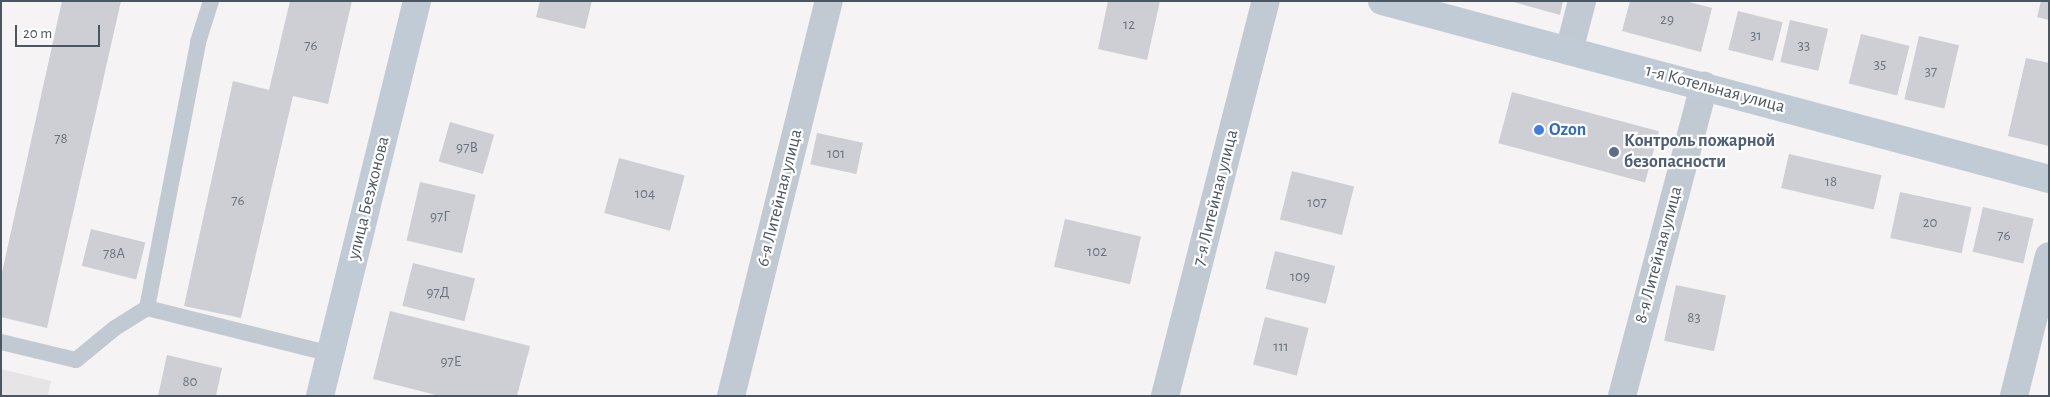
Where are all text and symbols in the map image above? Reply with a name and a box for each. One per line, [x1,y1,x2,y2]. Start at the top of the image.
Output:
house number: 29 [1660,11,1674,29]
scale bar [18,15,102,47]
house number: 12 [1123,16,1135,34]
text: 20 m [23,26,52,41]
house number: 31 [1750,27,1762,45]
house number: 76 [304,37,318,55]
house number: 33 [1798,37,1810,55]
house number: 35 [1874,56,1886,74]
street label: 1-я Котельная улица [1643,60,1787,118]
house number: 37 [1925,63,1937,81]
place label: Ozon [1549,119,1586,141]
marker: Ozon [1533,124,1545,136]
street label: 6-я Литейная улица [752,127,808,269]
street label: 7-я Литейная улица [1189,128,1243,268]
house number: 78 [54,130,68,148]
place label: Контроль пожарной безопасности [1624,131,1775,173]
street label: улица Безжонова [343,134,395,262]
house number: 97В [456,139,478,157]
house number: 101 [827,145,845,163]
marker: Контроль пожарной безопасности [1608,146,1620,158]
house number: 18 [1825,173,1837,191]
street label: 8-я Литейная улица [1630,184,1688,326]
house number: 104 [635,185,655,203]
house number: 76 [231,192,245,210]
house number: 107 [1307,194,1327,212]
house number: 97Г [430,208,450,226]
house number: 20 [1923,214,1937,232]
house number: 76 [1997,227,2011,245]
house number: 102 [1087,243,1107,261]
house number: 78А [103,245,125,263]
house number: 109 [1290,268,1310,286]
house number: 97Д [426,284,450,302]
house number: 83 [1687,309,1701,327]
house number: 111 [1273,338,1289,356]
house number: 97Е [440,353,462,371]
house number: 80 [182,373,198,391]

